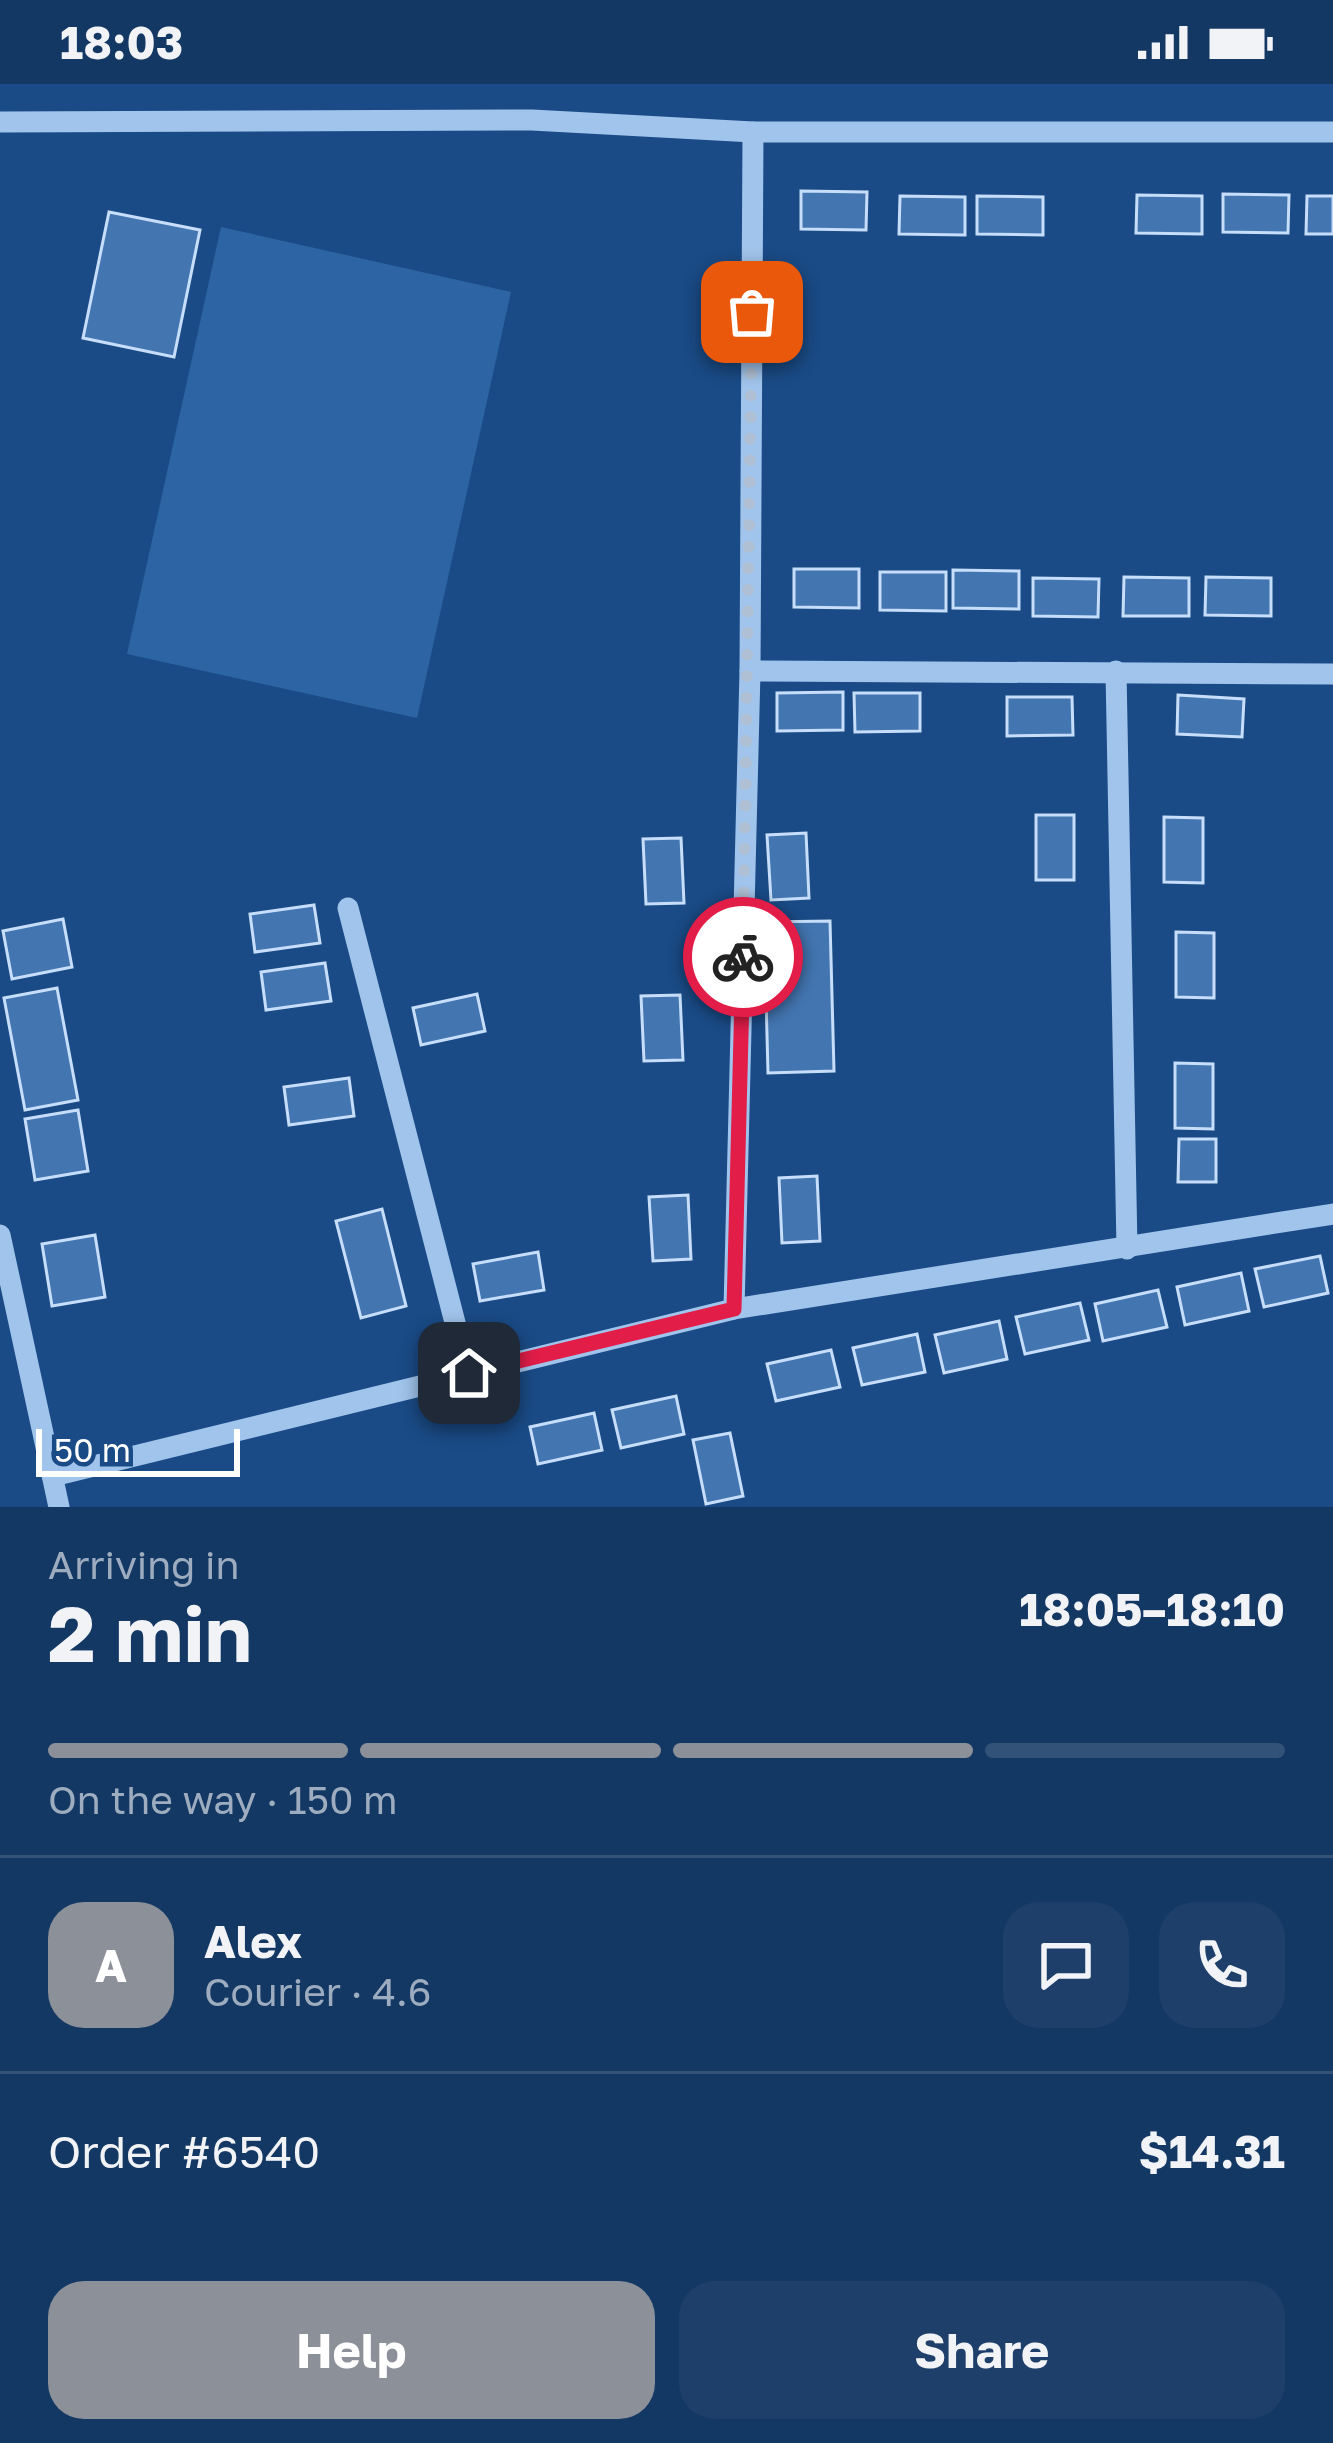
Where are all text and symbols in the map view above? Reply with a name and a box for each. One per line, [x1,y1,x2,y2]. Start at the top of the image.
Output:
text: 18:03 [60,15,183,69]
pin [701,261,803,363]
icon: bag [719,279,785,345]
courier [683,897,803,1017]
icon: bike [710,924,776,990]
pin [418,1322,520,1424]
icon: home [436,1340,502,1406]
scale bar [36,1423,240,1476]
text: 50 m [54,1430,131,1469]
text: Arriving in [48,1541,239,1588]
text: 18:05–18:10 [1019,1582,1285,1636]
text: 2 min [48,1586,252,1679]
text: On the way · 150 m [48,1776,398,1823]
button: chat [1003,1902,1129,2028]
button: phone [1159,1902,1285,2028]
text: Alex [204,1914,302,1968]
text: A [95,1938,127,1992]
text: Courier · 4.6 [204,1968,431,2015]
text: Order #6540 [48,2124,320,2178]
text: $14.31 [1139,2124,1285,2178]
button: Help [48,2281,655,2419]
button: Share [679,2281,1285,2419]

